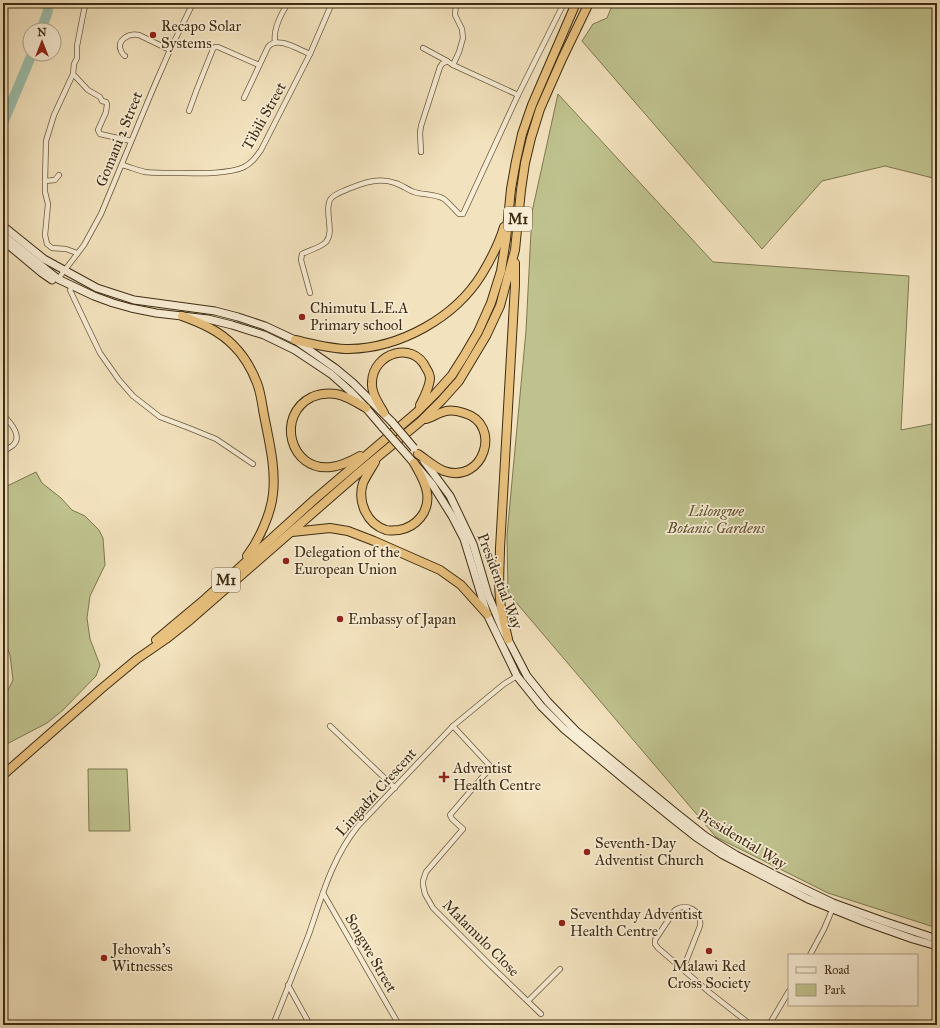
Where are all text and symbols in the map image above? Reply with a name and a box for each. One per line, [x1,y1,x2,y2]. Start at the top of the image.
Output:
place label: Recapo Solar Systems [161,17,241,52]
north arrow [22,22,62,62]
text: N [37,26,47,39]
marker: Recapo Solar Systems [148,30,158,40]
street label: Tibili Street [238,79,290,153]
street label: Gomani 2 Street [92,88,146,189]
road number: M1 [504,207,532,231]
place label: Chimutu L.E.A Primary school [310,299,408,334]
marker: Chimutu L.E.A Primary school [297,312,307,322]
park label: Lilongwe Botanic Gardens [666,502,765,537]
street label: Presidential Way [473,530,527,632]
place label: Delegation of the European Union [294,543,400,578]
marker: Delegation of the European Union [281,556,291,566]
road number: M1 [212,568,240,592]
place label: Embassy of Japan [348,610,456,629]
marker: Embassy of Japan [335,614,345,624]
street label: Lingadzi Crescent [332,744,421,840]
place label: Adventist Health Centre [452,759,541,794]
marker: Adventist Health Centre [438,771,450,783]
street label: Presidential Way [694,805,791,873]
place label: Seventh-Day Adventist Church [594,834,705,869]
marker: Seventh-Day Adventist Church [582,847,592,857]
street label: Malamulo Close [439,896,523,980]
place label: Seventhday Adventist Health Centre [570,905,703,940]
street label: Songwe Street [341,910,401,996]
marker: Seventhday Adventist Health Centre [557,918,567,928]
place label: Jehovah's Witnesses [110,940,173,975]
marker: Malawi Red Cross Society [704,946,714,956]
marker: Jehovah's Witnesses [99,953,109,963]
legend [788,954,918,1006]
place label: Malawi Red Cross Society [668,957,751,992]
text: Road [824,963,850,977]
text: Park [824,983,846,997]

